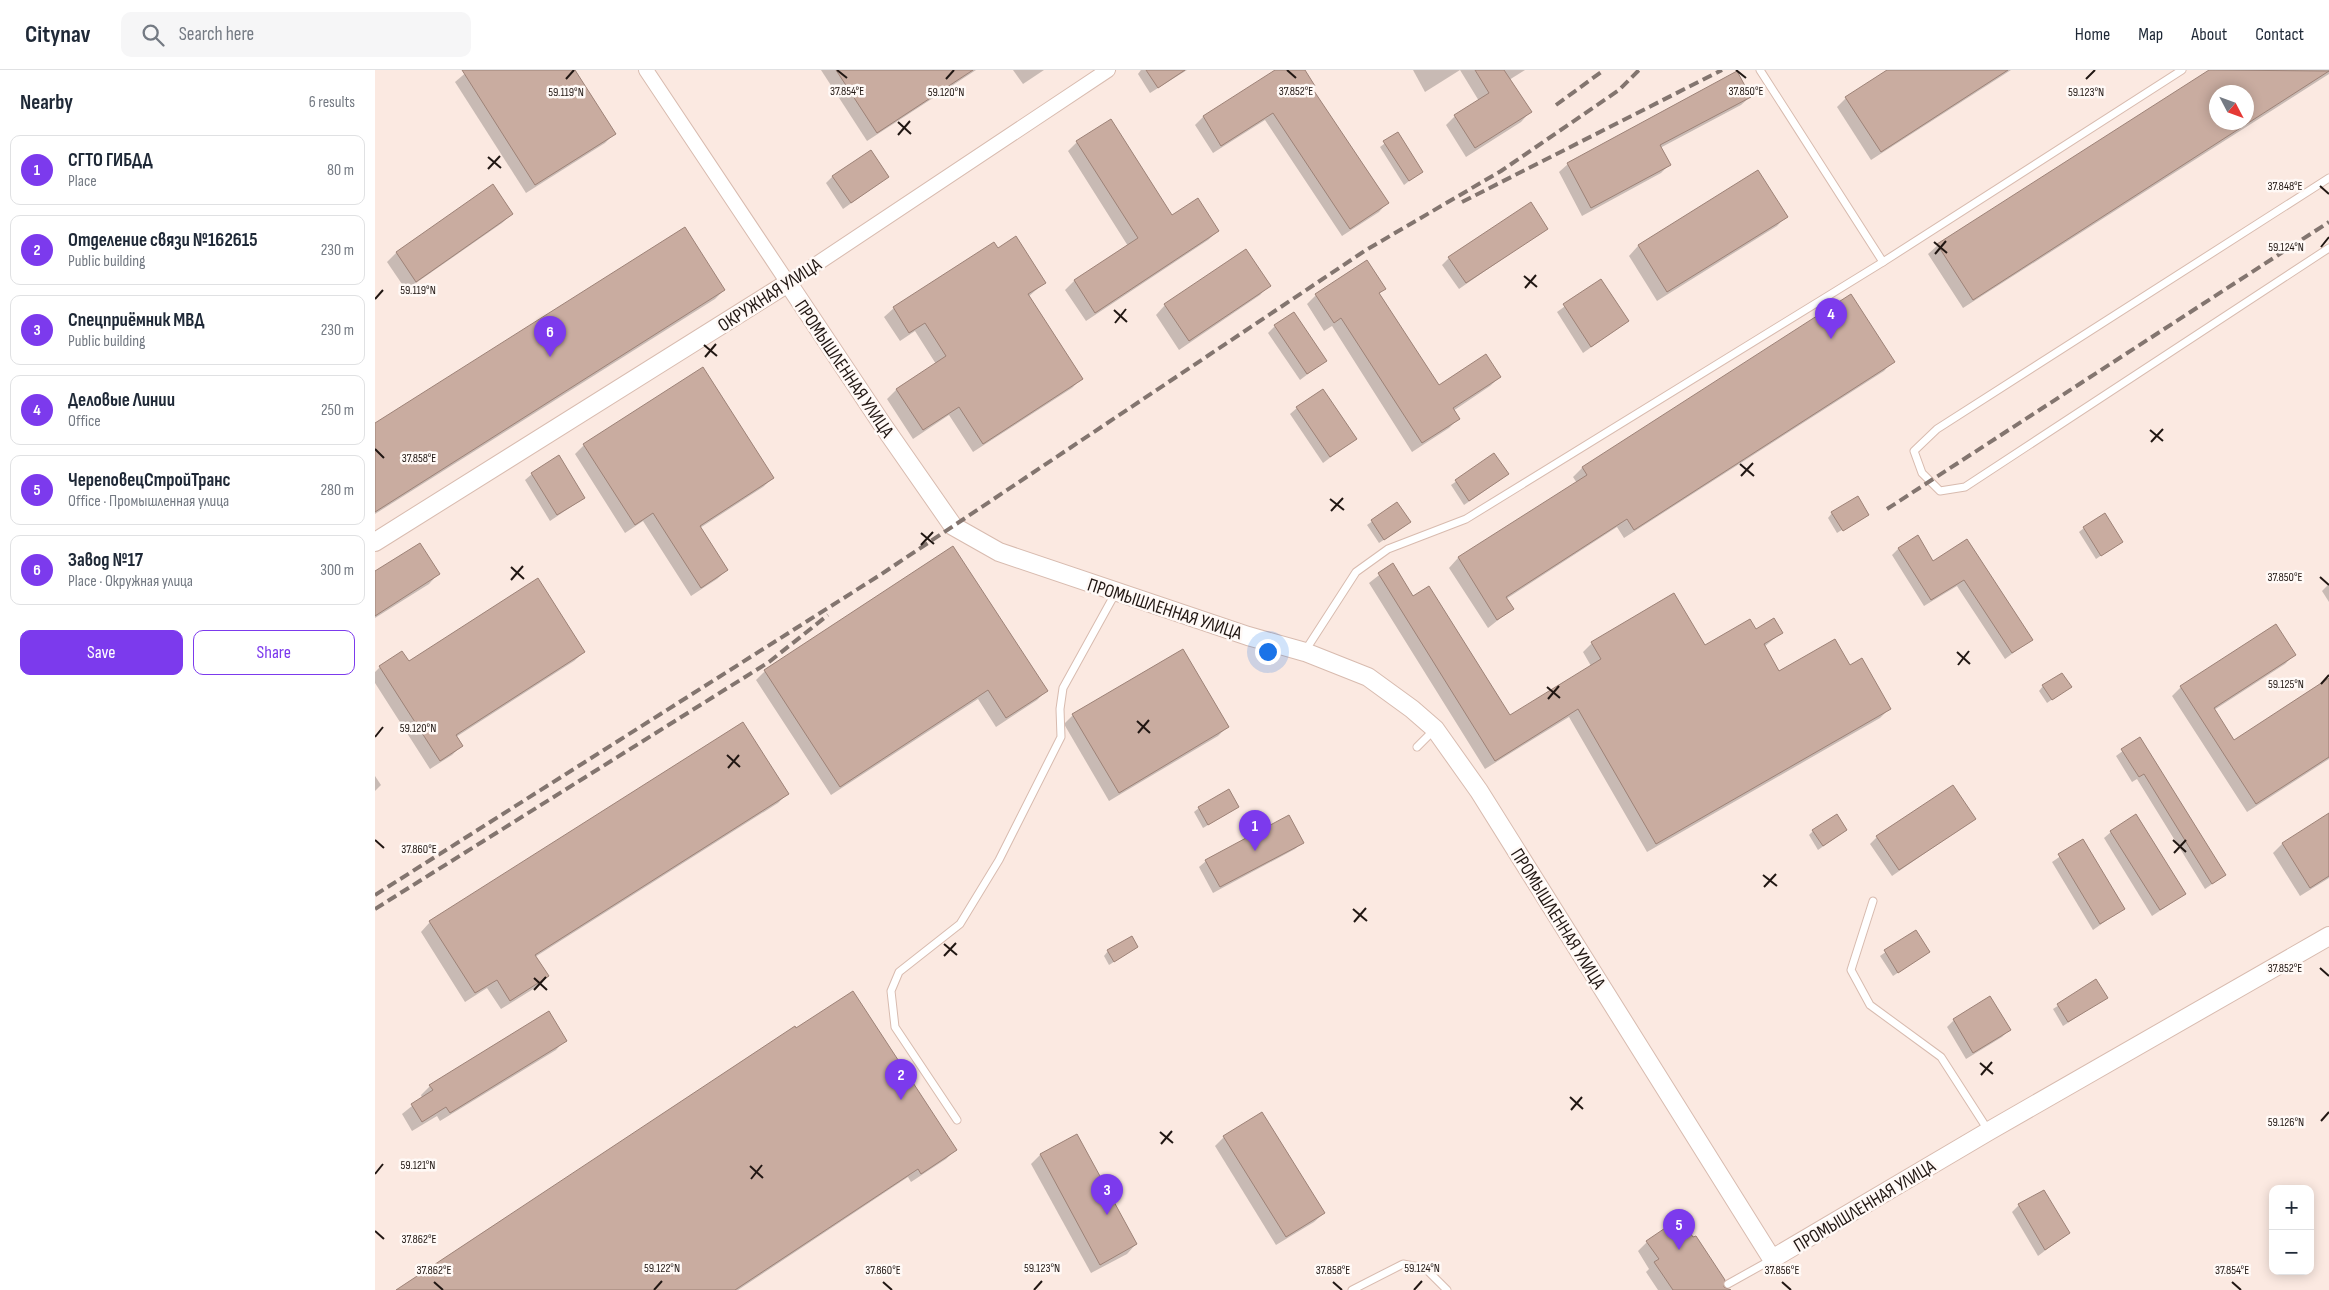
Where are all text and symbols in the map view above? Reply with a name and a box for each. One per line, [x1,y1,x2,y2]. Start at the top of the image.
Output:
search box [121,12,471,57]
text: Citynav [25,20,91,49]
icon: search [139,21,167,49]
text: Search here [179,23,254,46]
text: Home [2075,24,2110,45]
text: Map [2138,24,2163,45]
text: About [2191,24,2227,45]
text: Contact [2255,24,2304,45]
text: 37.854°E [830,84,864,99]
text: 37.852°E [1279,84,1313,99]
text: 37.850°E [1729,84,1763,99]
text: 59.119°N [548,85,584,100]
text: 59.120°N [928,85,964,100]
text: 59.123°N [2068,85,2104,100]
north arrow [2209,85,2254,130]
text: Nearby [20,90,73,115]
text: 6 results [309,93,355,112]
text: СГТО ГИБДД [68,149,153,172]
text: 1 [34,161,40,180]
text: 80 m [327,161,354,180]
text: Place [68,172,97,191]
text: 37.848°E [2267,179,2303,194]
text: Отделение связи №162615 [68,229,257,252]
text: 59.124°N [2268,240,2304,255]
text: 2 [33,241,41,260]
text: 230 m [321,241,354,260]
text: Public building [68,252,145,271]
street label: ОКРУЖНАЯ УЛИЦА [714,253,827,337]
text: 59.119°N [400,283,436,298]
street label: ПРОМЫШЛЕННАЯ УЛИЦА [789,296,899,443]
pin: 4 [1815,298,1847,339]
text: Спецприёмник МВД [68,309,204,332]
pin: 6 [534,316,566,357]
text: 3 [33,321,41,340]
text: 230 m [321,321,354,340]
text: Public building [68,332,145,351]
text: Деловые Линии [68,389,175,412]
text: 4 [33,401,41,420]
text: 250 m [321,401,354,420]
text: Office [68,412,101,431]
text: 37.858°E [402,451,436,466]
text: ЧереповецСтройТранс [68,469,231,492]
text: 5 [33,481,41,500]
text: 280 m [320,481,354,500]
text: Office · Промышленная улица [68,492,229,511]
text: Завод №17 [68,549,143,572]
text: 6 [33,561,41,580]
text: 300 m [320,561,354,580]
text: 37.850°E [2268,570,2302,585]
text: Place · Окружная улица [68,572,193,591]
street label: ПРОМЫШЛЕННАЯ УЛИЦА [1084,574,1246,646]
button: Save [20,630,183,675]
button: Share [193,630,355,675]
your location [1255,639,1281,665]
text: 59.125°N [2268,677,2304,692]
text: 59.120°N [400,721,436,736]
pin: 1 [1239,810,1271,851]
text: 37.860°E [401,842,437,857]
street label: ПРОМЫШЛЕННАЯ УЛИЦА [1505,844,1611,994]
text: 37.852°E [2268,961,2302,976]
pin: 2 [885,1059,917,1100]
text: 59.126°N [2268,1115,2304,1130]
street label: ПРОМЫШЛЕННАЯ УЛИЦА [1790,1154,1941,1258]
text: 59.121°N [401,1158,435,1173]
pin: 3 [1091,1174,1123,1215]
map controls [2269,1185,2314,1275]
button: + [2269,1185,2314,1230]
pin: 5 [1663,1209,1695,1250]
button: − [2269,1230,2314,1275]
text: 37.862°E [401,1232,437,1247]
text: 59.122°N [644,1261,680,1276]
text: 59.123°N [1024,1261,1060,1276]
text: 59.124°N [1404,1261,1440,1276]
text: 37.862°E [416,1263,452,1278]
text: 37.860°E [865,1263,901,1278]
text: 37.858°E [1316,1263,1350,1278]
text: 37.856°E [1765,1263,1799,1278]
text: 37.854°E [2215,1263,2249,1278]

